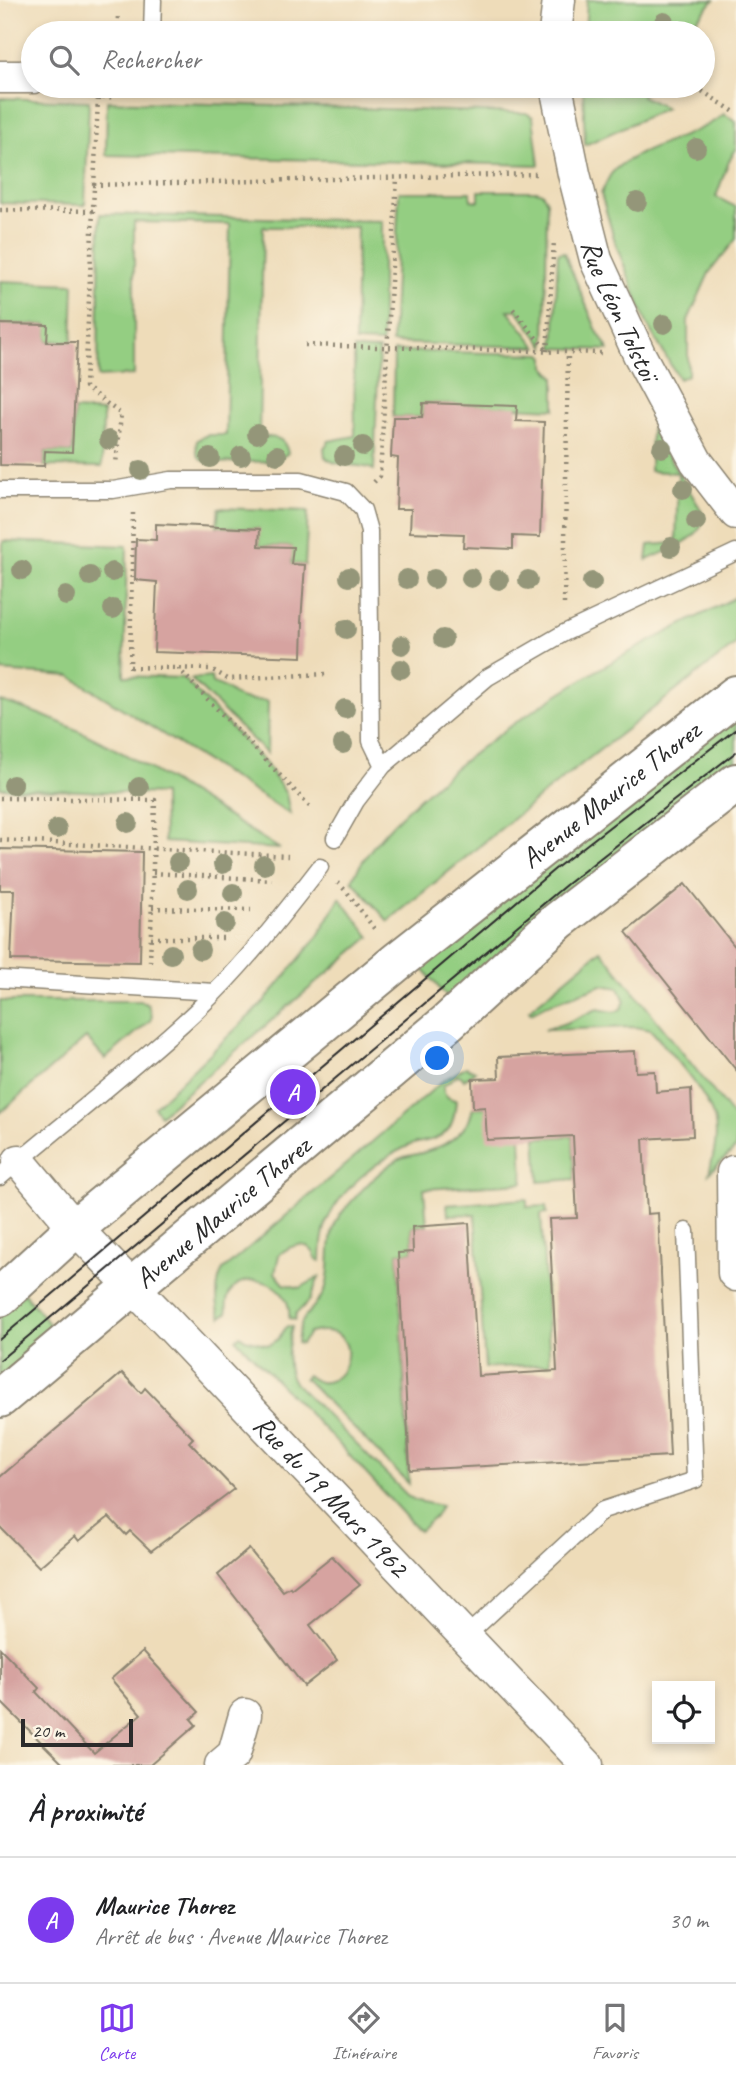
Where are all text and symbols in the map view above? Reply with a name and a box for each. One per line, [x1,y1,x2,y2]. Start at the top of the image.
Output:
search box [21,21,715,98]
icon: search [45,41,83,79]
text: Rechercher [101,43,201,76]
street label: Rue Léon Tolstoï [574,237,669,390]
street label: Avenue Maurice Thorez [513,711,709,875]
your location [420,1041,454,1075]
pin: A [270,1066,316,1118]
street label: Avenue Maurice Thorez [127,1127,319,1295]
street label: Rue du 19 Mars 1962 [247,1407,418,1585]
map controls [652,1681,715,1744]
button: locate [652,1681,715,1744]
scale bar [21,1716,133,1748]
text: 20 m [32,1719,64,1743]
text: À proximité [28,1792,142,1830]
text: Maurice Thorez [95,1889,234,1922]
text: A [45,1906,57,1935]
text: 30 m [669,1906,708,1935]
text: Arrêt de bus · Avenue Maurice Thorez [95,1922,387,1951]
tab: Carte [98,1999,136,2065]
tab: Itinéraire [332,1999,396,2065]
tab: Favoris [592,1999,638,2065]

